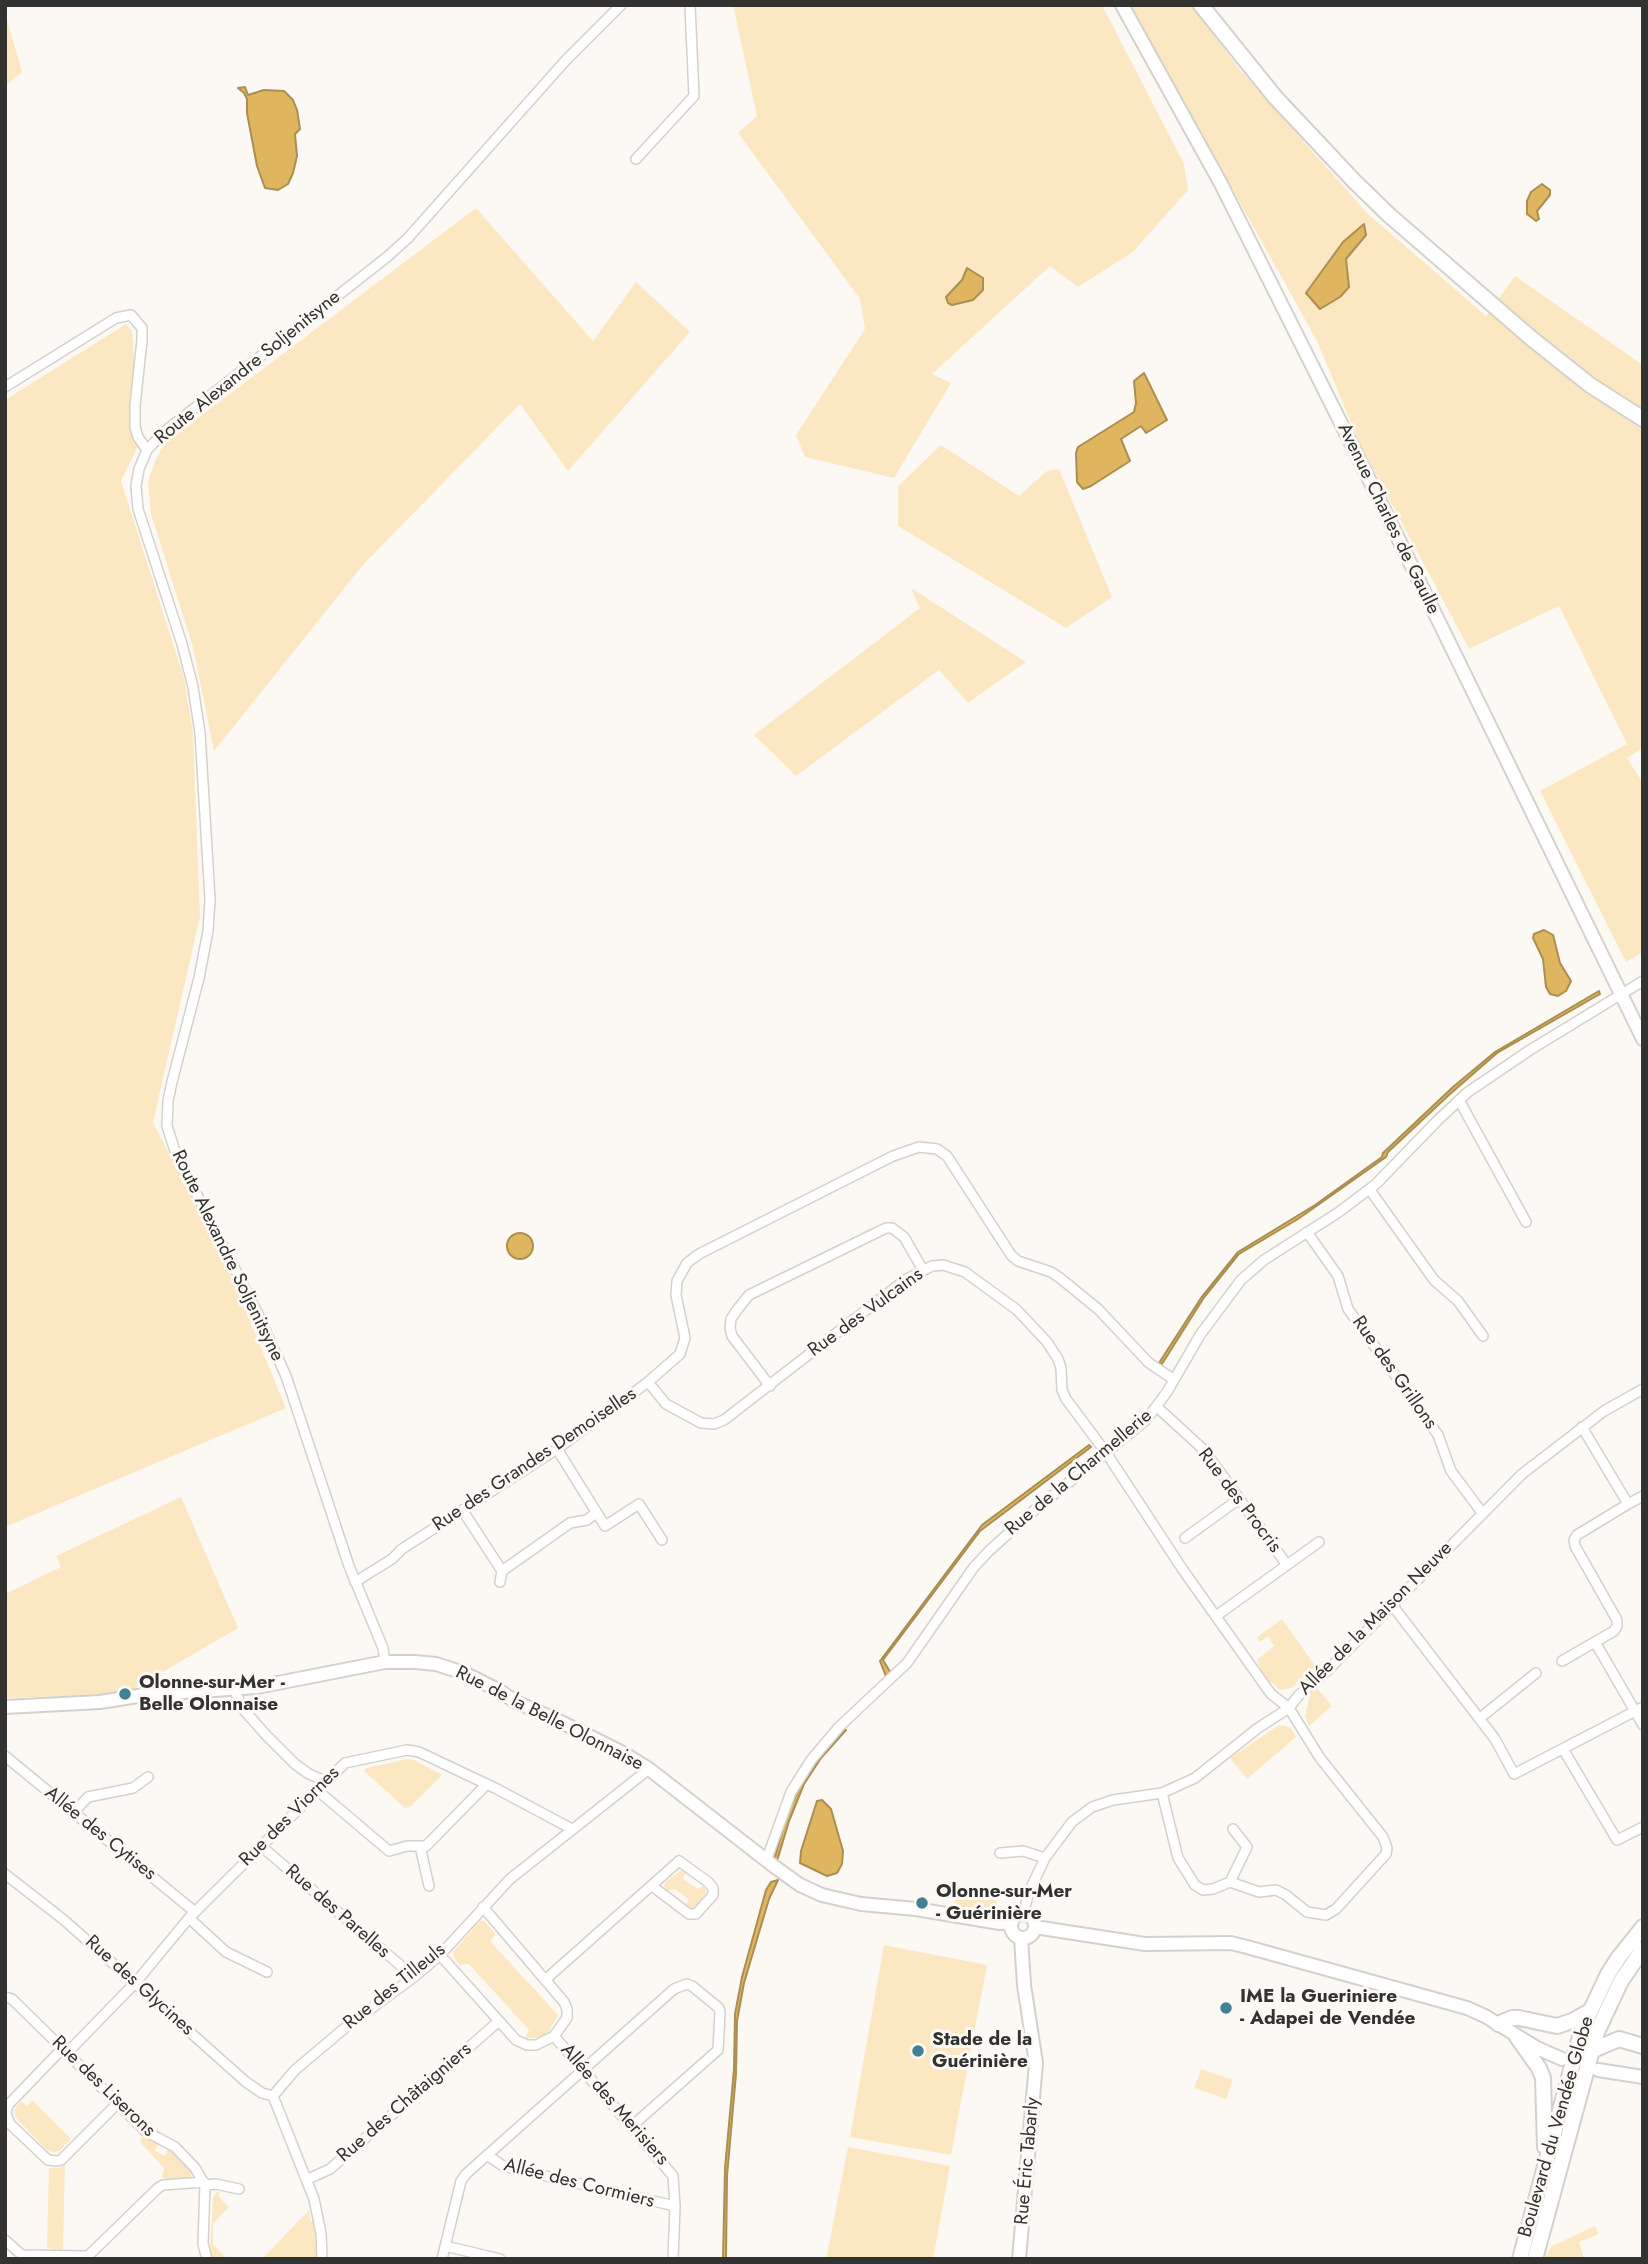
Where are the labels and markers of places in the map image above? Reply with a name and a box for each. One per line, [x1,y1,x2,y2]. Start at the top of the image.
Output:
place label: Olonne-sur-Mer - Belle Olonnaise [139,1672,285,1716]
marker: Olonne-sur-Mer - Belle Olonnaise [117,1686,133,1702]
place label: Olonne-sur-Mer - Guérinière [936,1881,1072,1925]
marker: Olonne-sur-Mer - Guérinière [914,1895,930,1911]
place label: IME la Gueriniere - Adapei de Vendée [1240,1986,1415,2030]
marker: IME la Gueriniere - Adapei de Vendée [1218,2000,1234,2016]
place label: Stade de la Guérinière [932,2029,1032,2073]
marker: Stade de la Guérinière [910,2043,926,2059]

